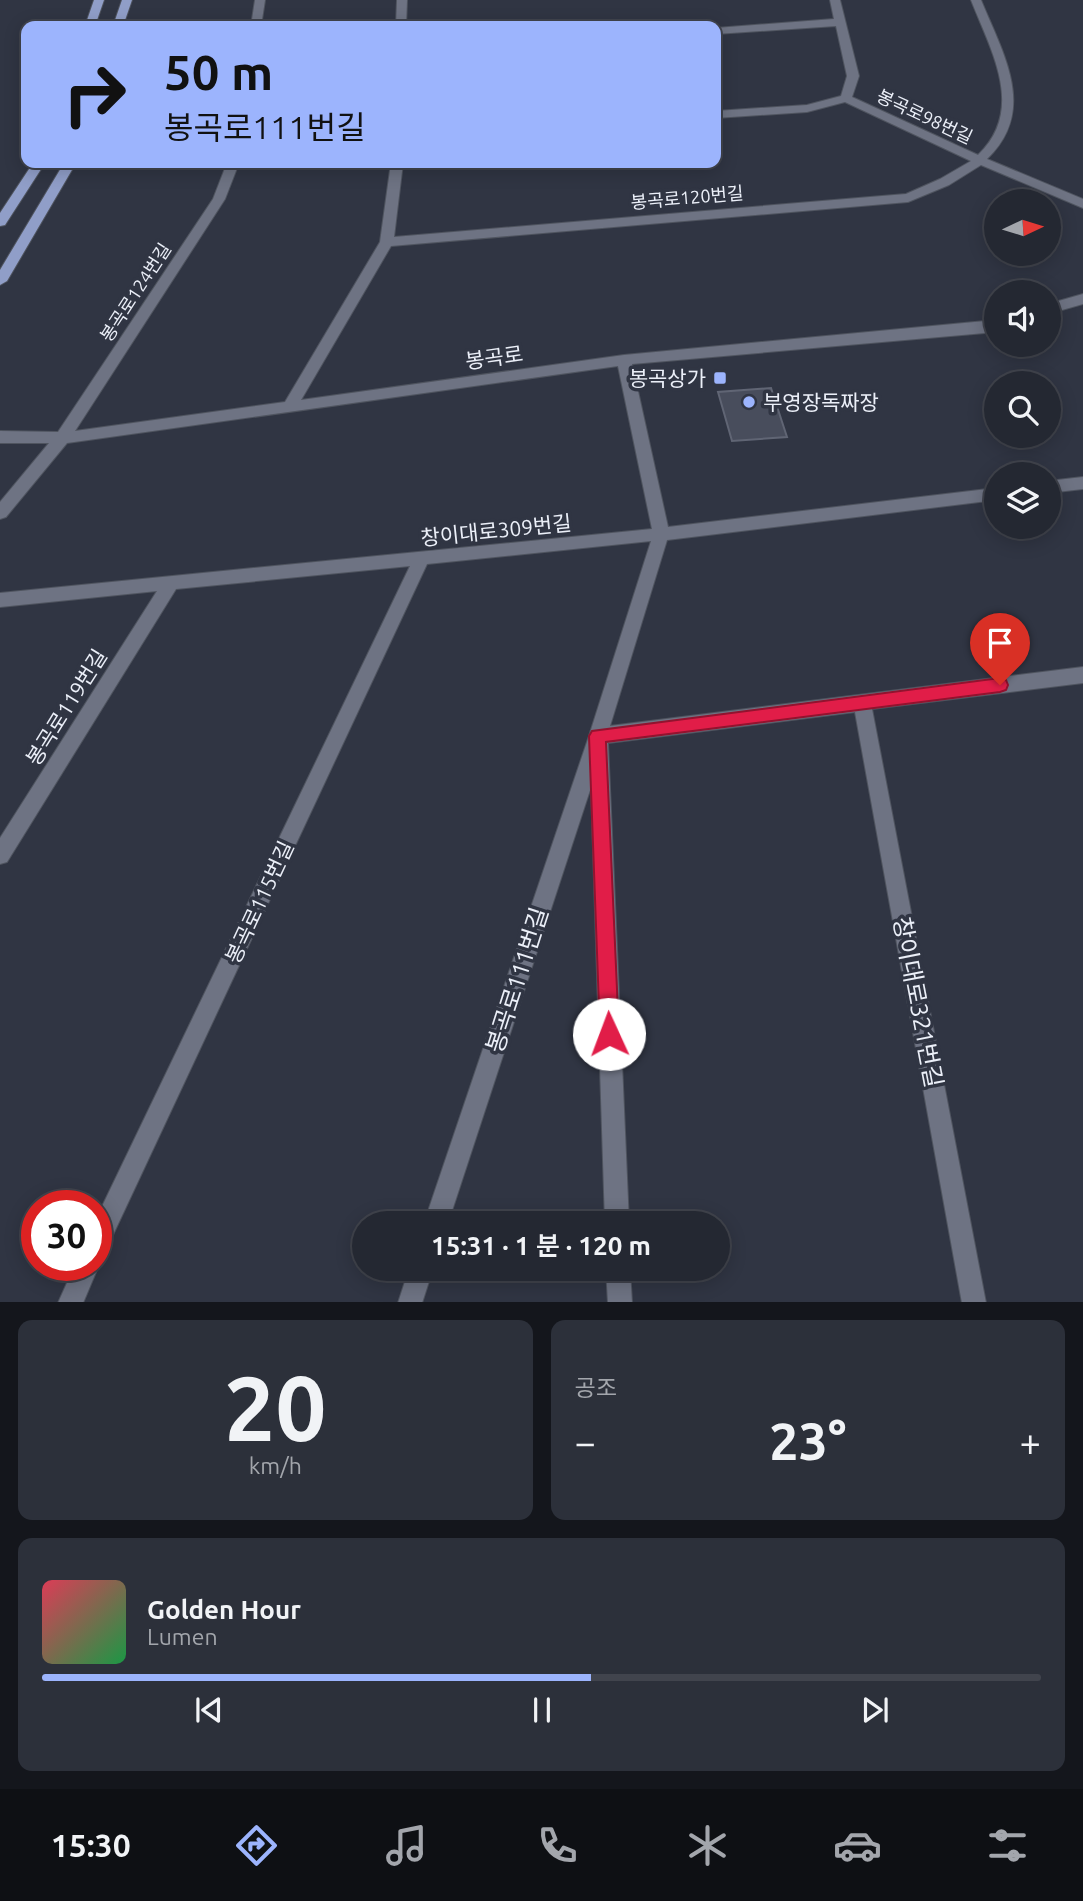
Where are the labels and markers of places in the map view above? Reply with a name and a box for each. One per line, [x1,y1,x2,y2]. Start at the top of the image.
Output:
place label: 봉곡상가 [629,366,706,390]
marker: 봉곡상가 [712,370,728,386]
place label: 부영장독짜장 [763,390,879,414]
marker: 부영장독짜장 [741,394,757,410]
pin [970,613,1030,685]

